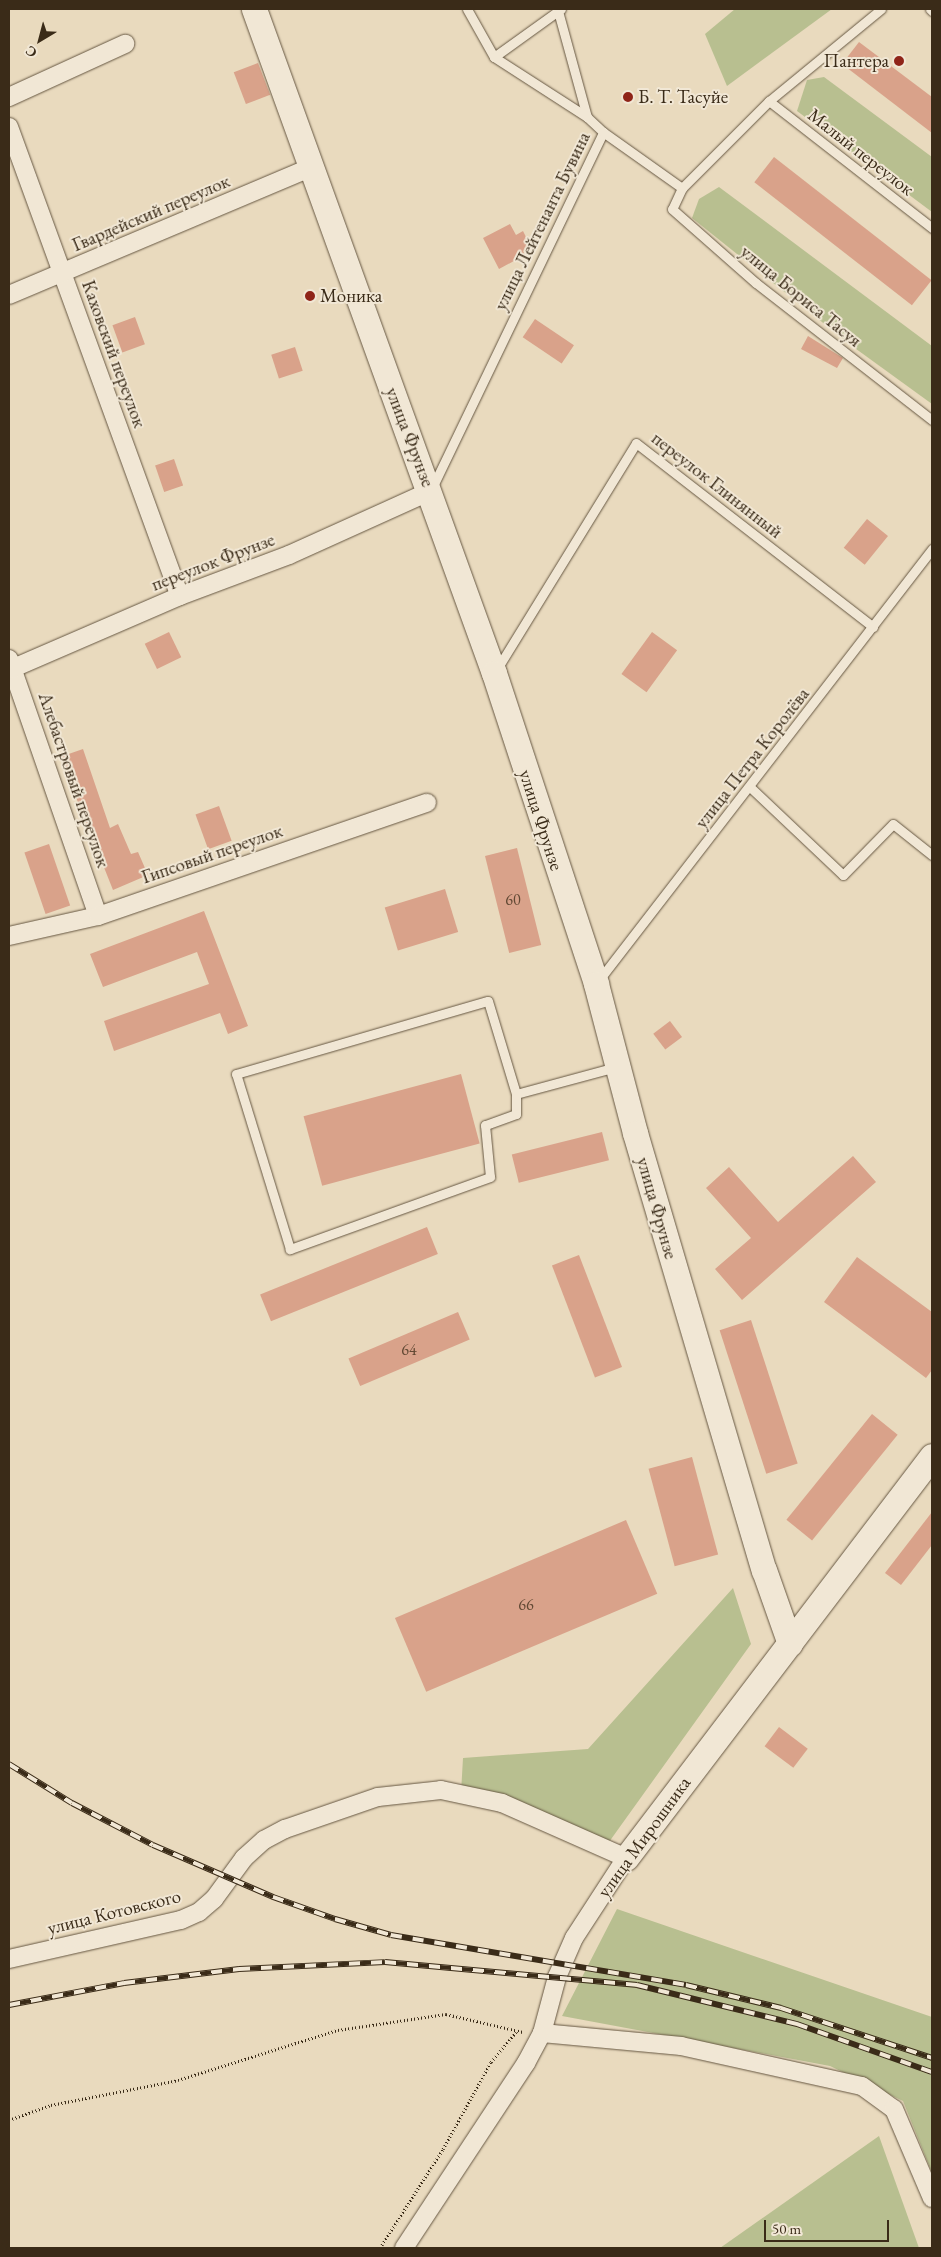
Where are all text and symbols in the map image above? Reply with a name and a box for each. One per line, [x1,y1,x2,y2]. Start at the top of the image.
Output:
north arrow [15,15,65,65]
text: С [22,42,40,62]
place label: Пантера [824,50,889,72]
marker: Пантера [893,55,905,67]
place label: Б. Т. Тасуйе [638,86,728,108]
marker: Б. Т. Тасуйе [622,91,634,103]
street label: Малый переулок [803,103,919,201]
street label: улица Лейтенанта Бувина [489,128,595,314]
street label: Гвардейский переулок [69,169,233,257]
street label: улица Бориса Тасуя [736,240,866,352]
street label: Каховский переулок [77,277,151,431]
place label: Моника [320,285,382,307]
marker: Моника [304,290,316,302]
street label: улица Фрунзе [381,384,439,490]
street label: переулок Глинянный [647,427,787,543]
street label: переулок Фрунзе [148,528,278,596]
street label: улица Петра Королёва [690,683,814,833]
street label: Алебастровый переулок [33,689,115,871]
street label: улица Фрунзе [514,767,568,873]
street label: Гипсовый переулок [139,819,285,889]
house number: 60 [505,890,521,910]
street label: улица Фрунзе [632,1154,682,1262]
house number: 64 [401,1340,417,1360]
house number: 66 [518,1595,534,1615]
street label: улица Мирошника [592,1772,696,1902]
street label: улица Котовского [45,1884,183,1940]
scale bar [766,2210,891,2242]
text: 50 m [772,2219,801,2238]

